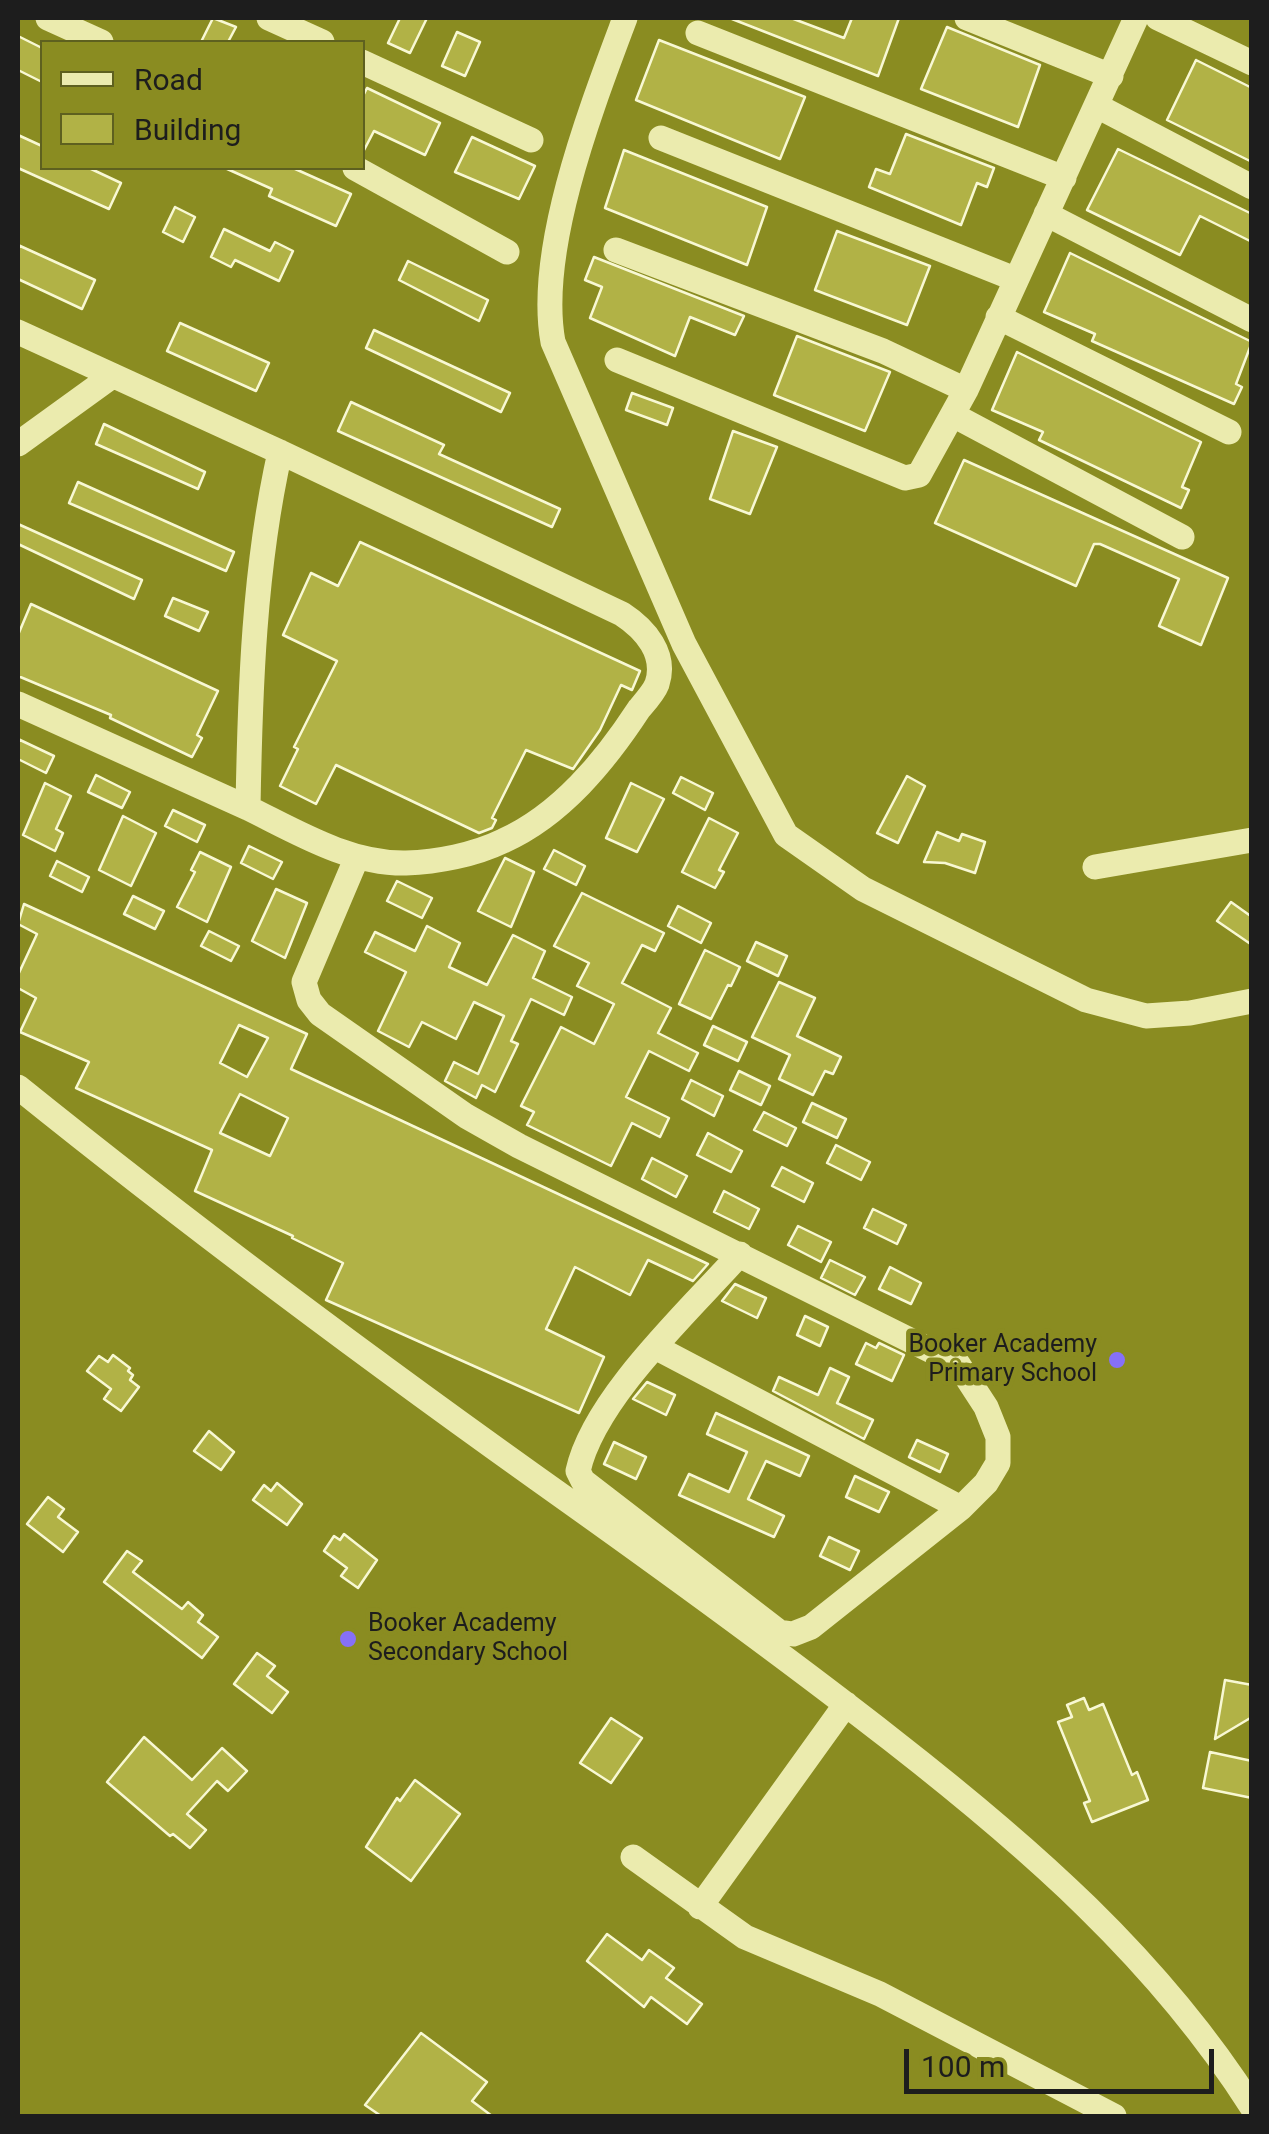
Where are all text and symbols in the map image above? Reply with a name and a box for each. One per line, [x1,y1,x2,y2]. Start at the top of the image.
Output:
legend [40,40,365,170]
text: Road [134,62,203,97]
text: Building [134,112,241,147]
place label: Booker Academy Primary School [908,1331,1097,1390]
marker: Booker Academy Primary School [1106,1349,1128,1371]
place label: Booker Academy Secondary School [368,1610,568,1669]
marker: Booker Academy Secondary School [337,1628,359,1650]
scale bar [909,2029,1219,2091]
text: 100 m [921,2049,1005,2084]

